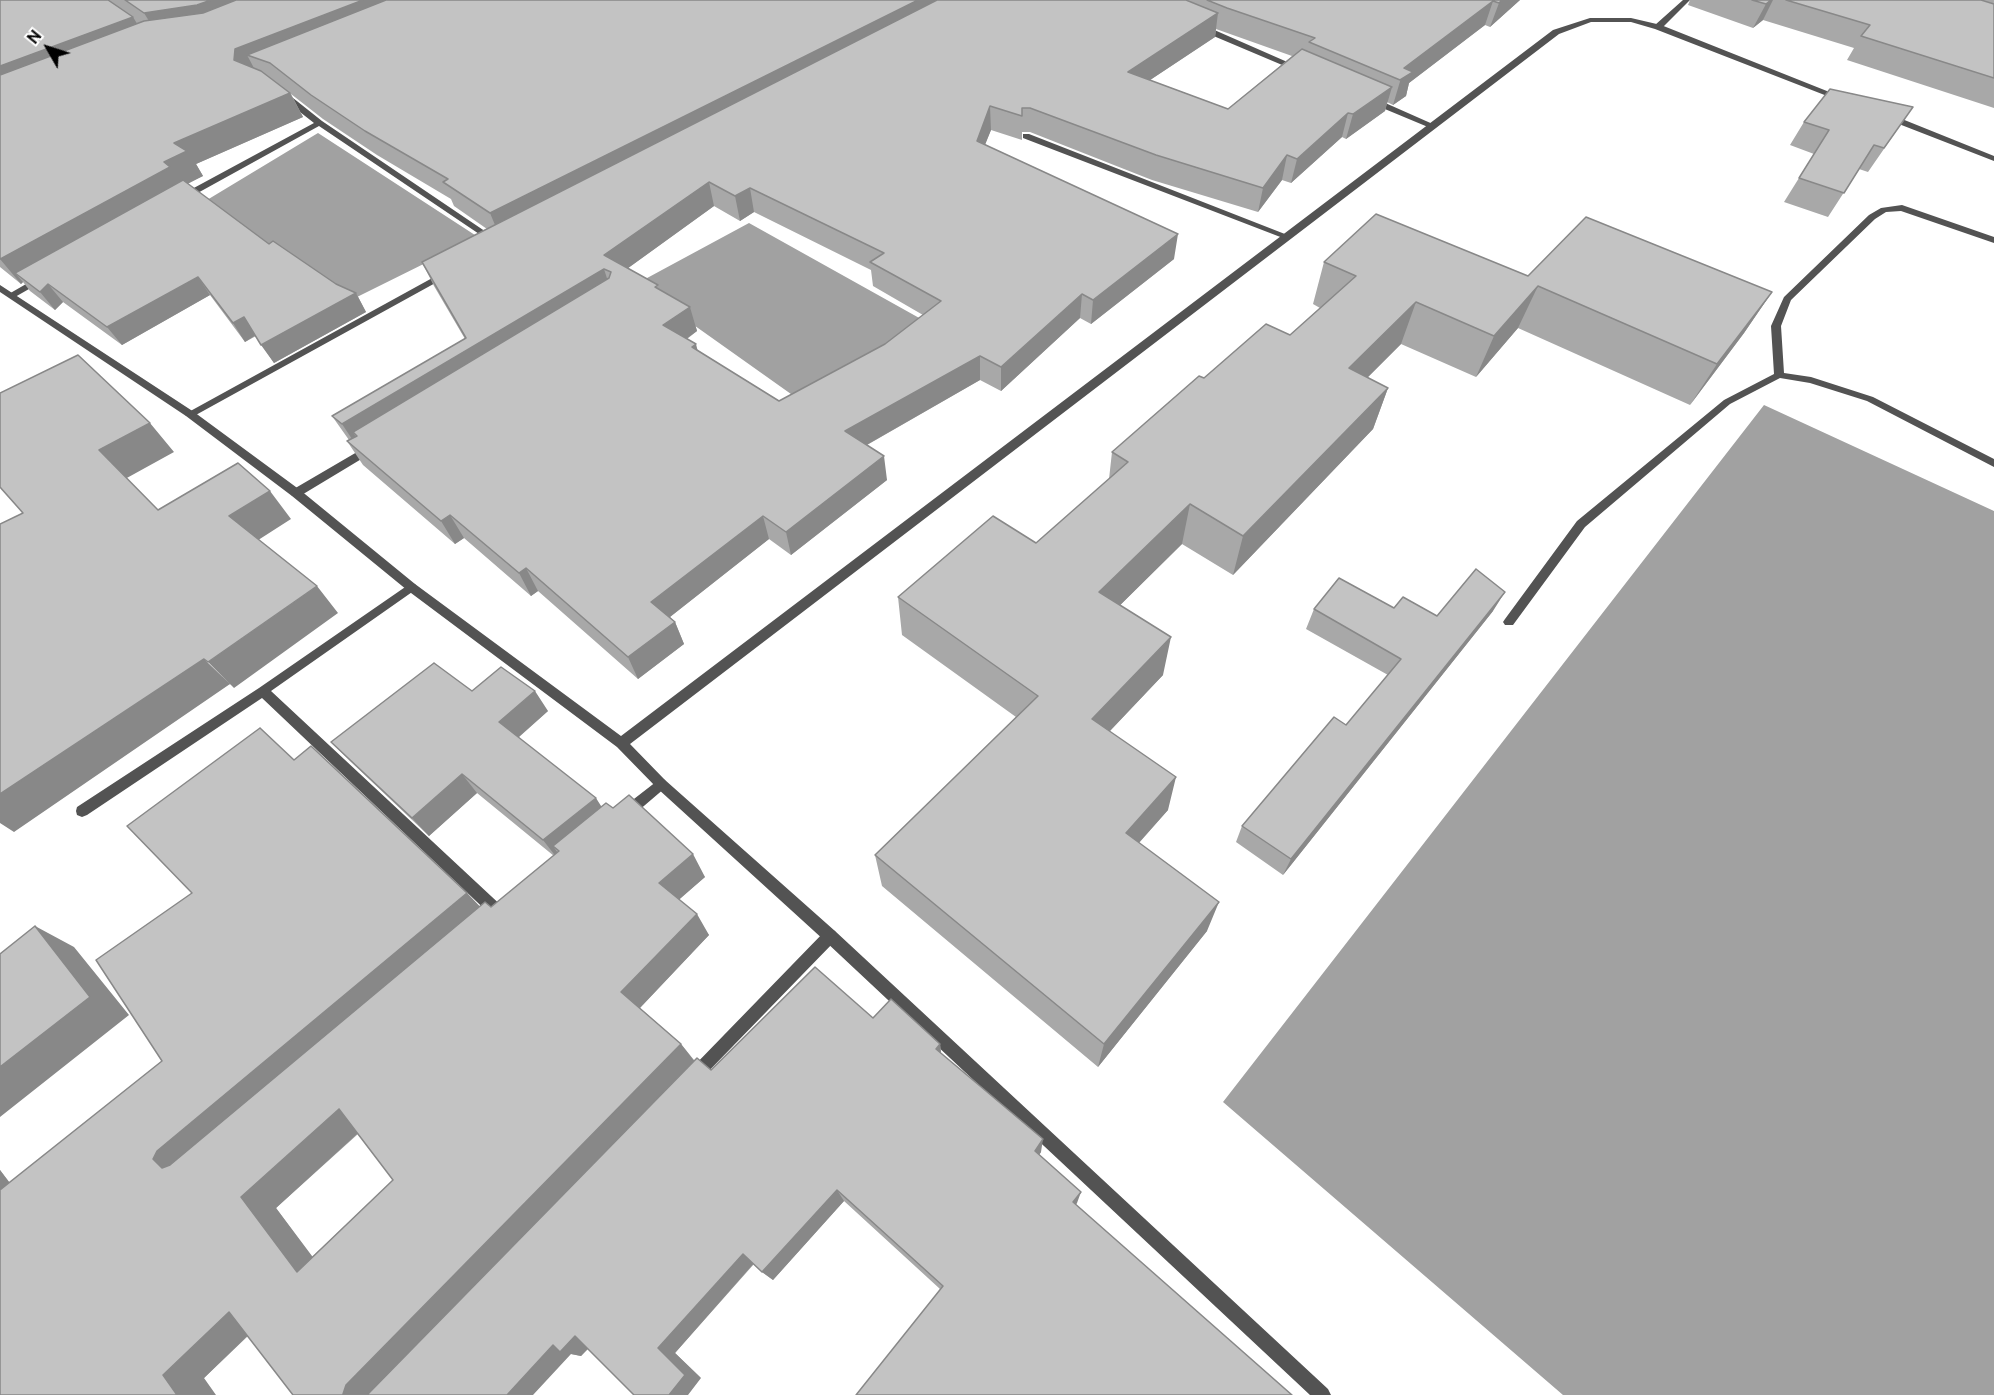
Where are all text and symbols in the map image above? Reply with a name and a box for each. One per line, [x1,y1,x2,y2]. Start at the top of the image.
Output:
north arrow [18,18,78,78]
text: N [23,26,45,47]

